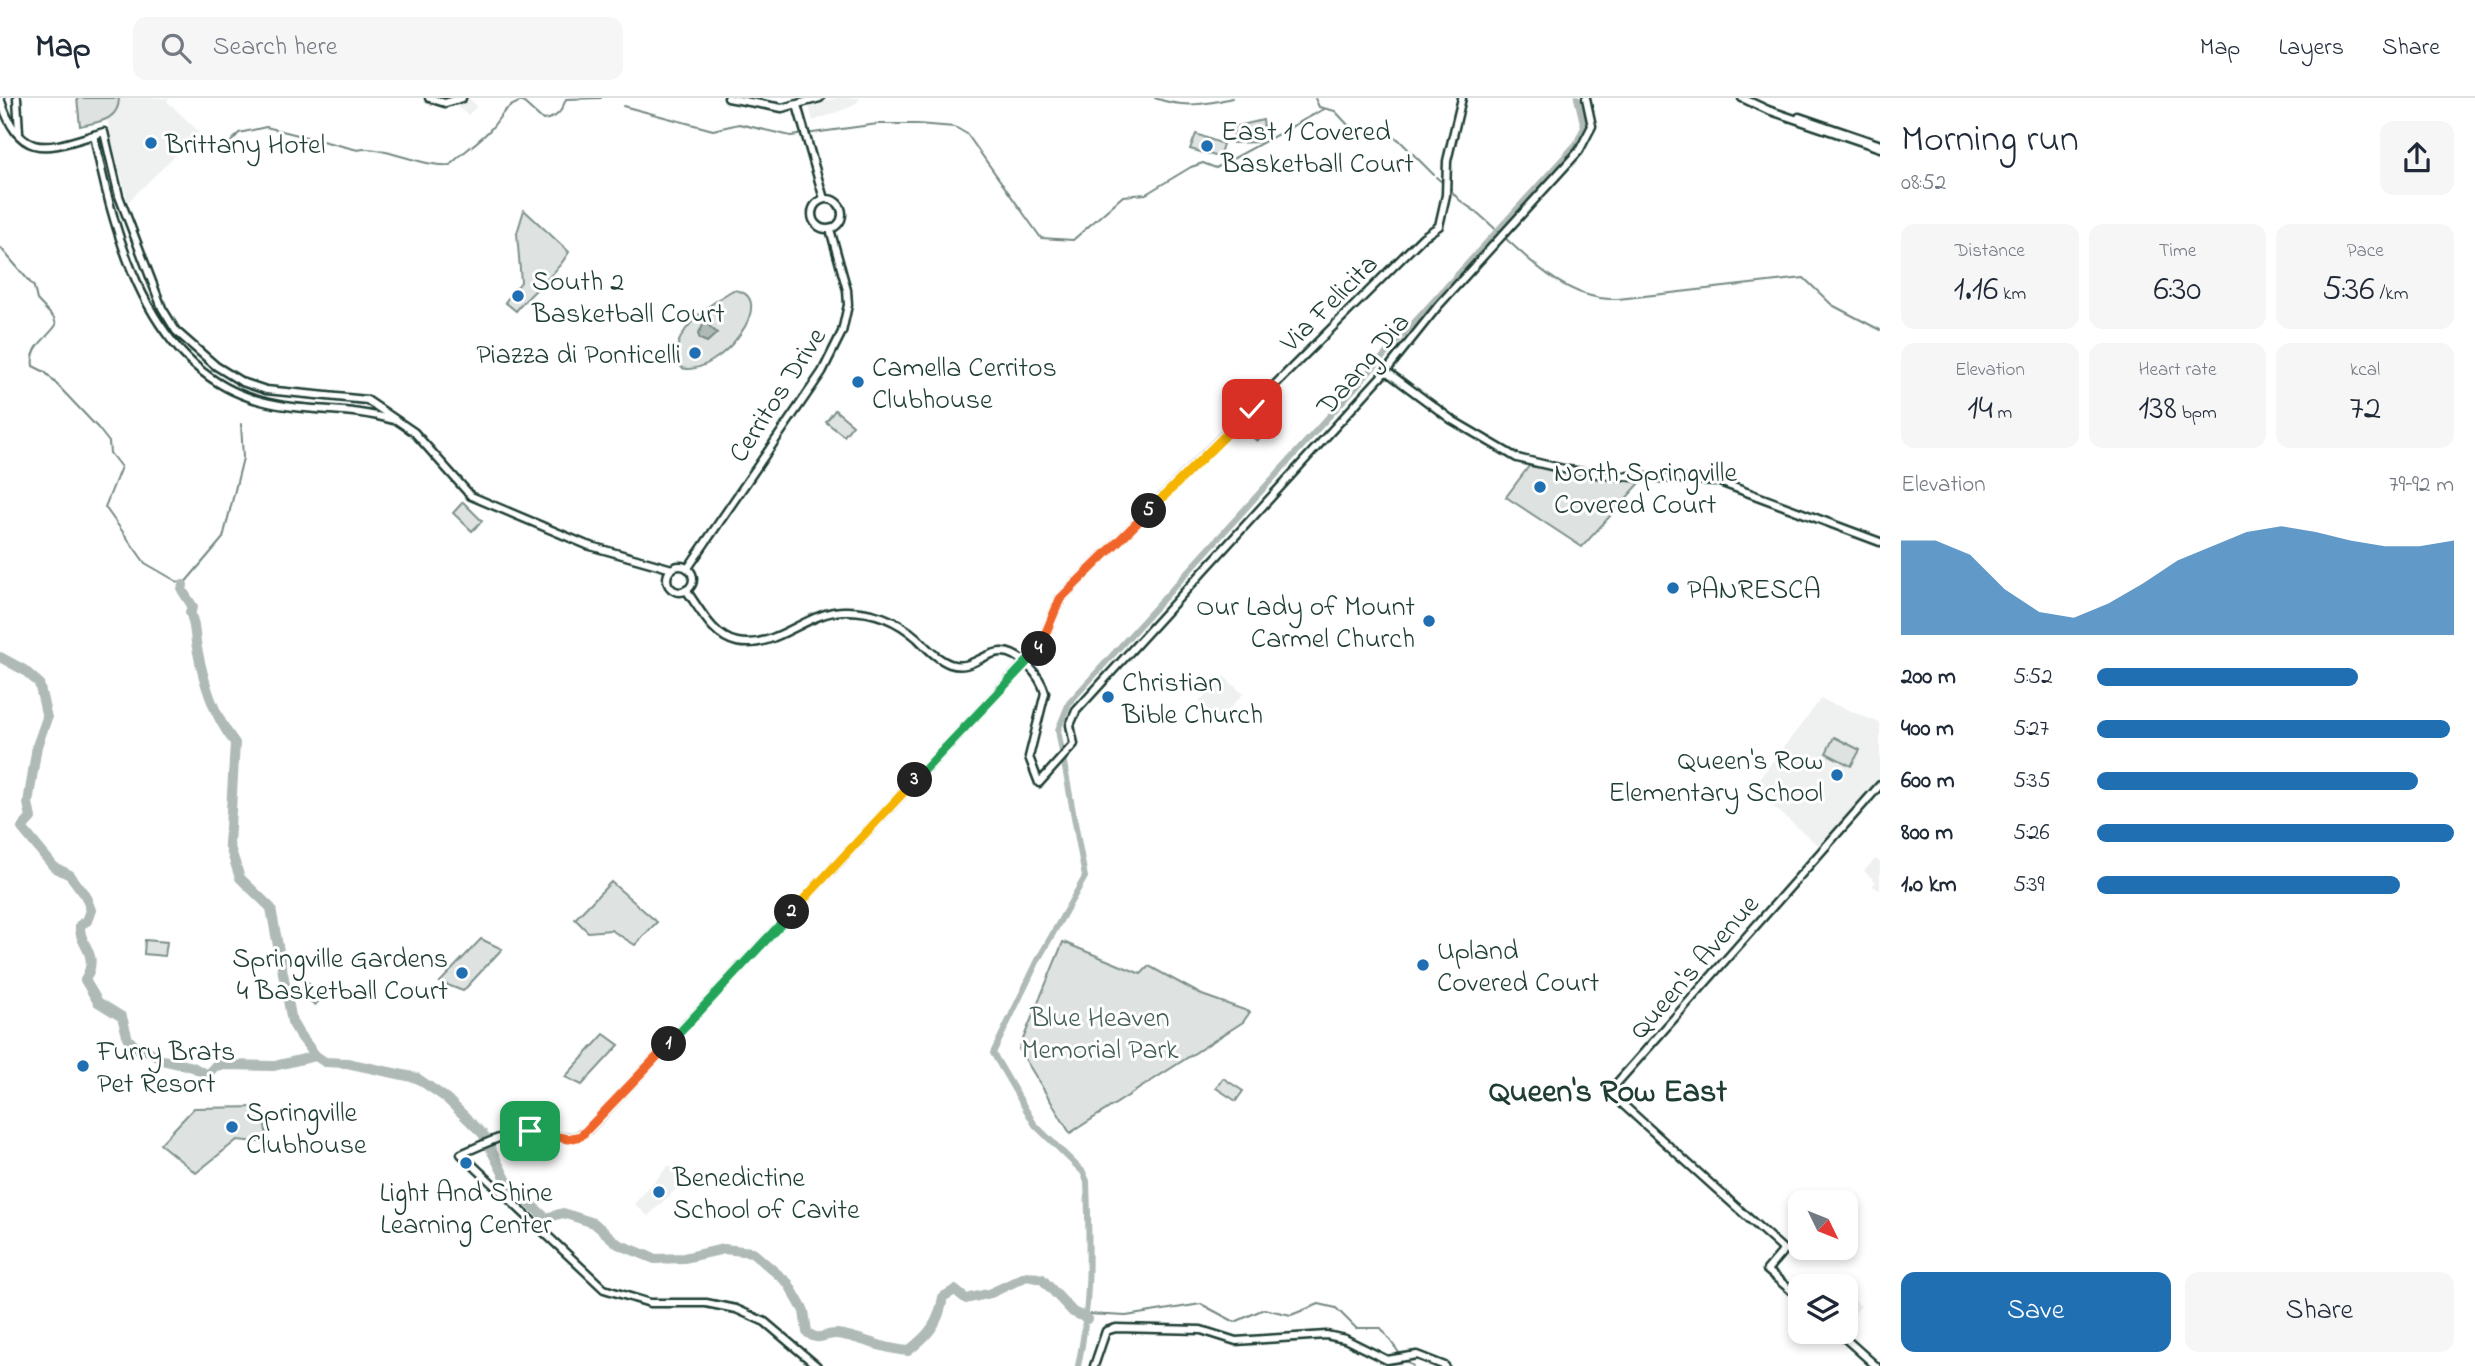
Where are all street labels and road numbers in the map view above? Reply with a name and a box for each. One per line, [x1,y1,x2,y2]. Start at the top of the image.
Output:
street label: Via Felicita [1271,246,1389,364]
street label: Daang Dia [1308,305,1421,427]
street label: Cerritos Drive [720,320,838,472]
street label: Queen's Avenue [1621,886,1771,1050]

